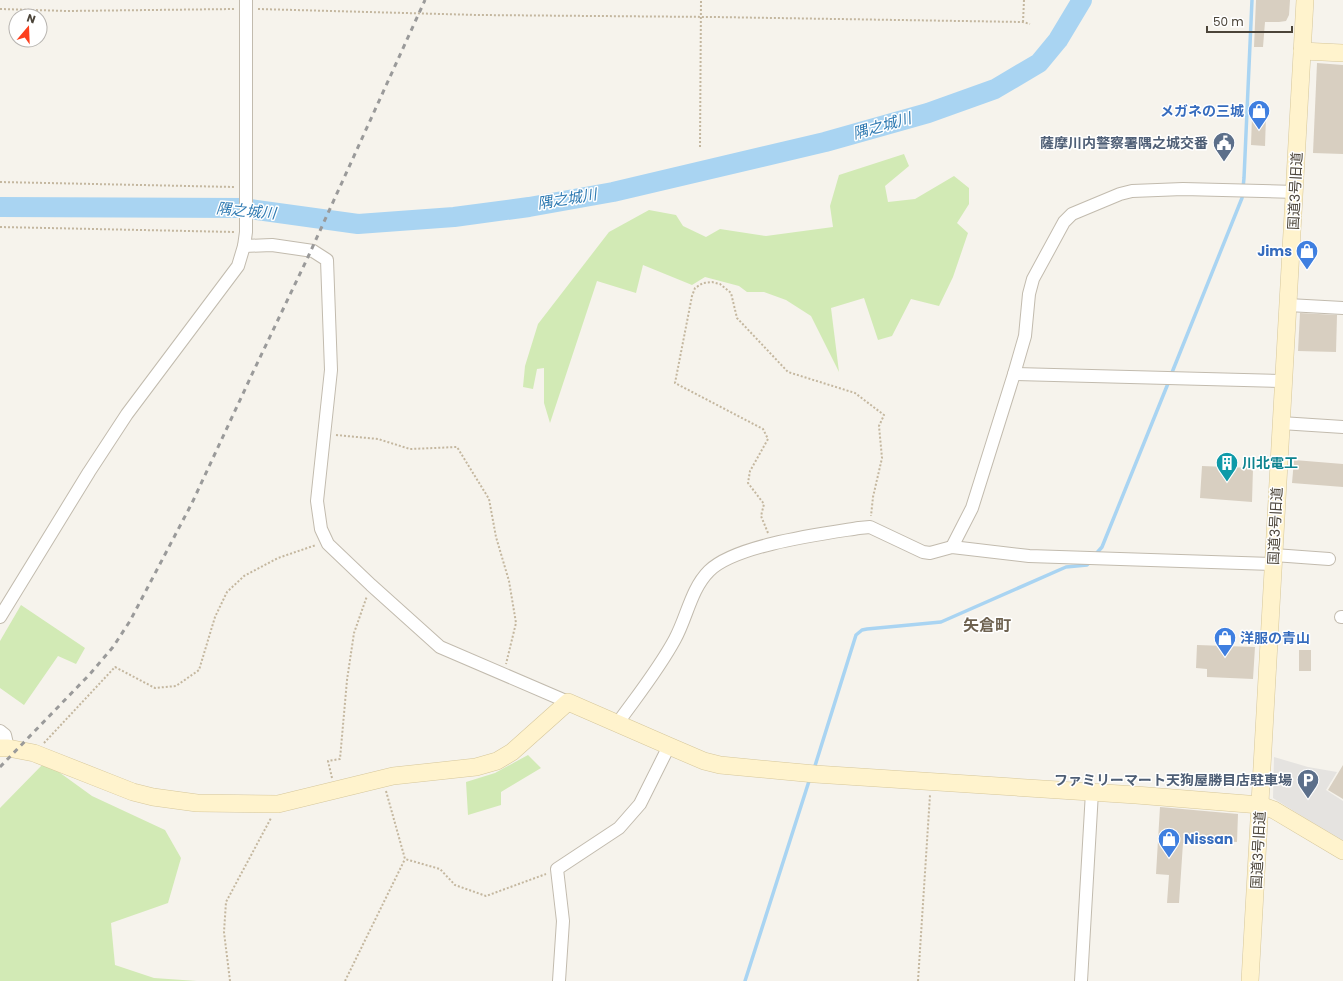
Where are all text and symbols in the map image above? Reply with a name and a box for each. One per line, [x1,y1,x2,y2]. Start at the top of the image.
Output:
north arrow [8,8,48,48]
scale bar [1207,8,1292,34]
text: N [25,10,38,27]
text: 50 m [1213,13,1244,30]
shop icon: メガネの三城 [1246,98,1272,131]
place label: メガネの三城 [1160,101,1244,121]
water label: 隅之城川 [850,107,916,144]
public building icon: 薩摩川内警察署隅之城交番 [1211,130,1237,163]
place label: 薩摩川内警察署隅之城交番 [1040,133,1208,153]
street label: 国道3号旧道 [1283,151,1307,231]
water label: 隅之城川 [536,183,600,214]
water label: 隅之城川 [215,197,279,224]
shop icon: Jims [1294,238,1320,271]
place label: Jims [1257,241,1292,261]
building icon: 川北電工 [1214,450,1240,483]
place label: 川北電工 [1242,453,1298,473]
street label: 国道3号旧道 [1263,486,1287,566]
district label: 矢倉町 [963,614,1011,637]
shop icon: 洋服の青山 [1212,625,1238,658]
place label: 洋服の青山 [1240,628,1310,648]
parking icon: ファミリーマート天狗屋勝目店駐車場 [1295,767,1321,800]
place label: ファミリーマート天狗屋勝目店駐車場 [1054,770,1292,790]
street label: 国道3号旧道 [1246,810,1270,890]
shop icon: Nissan [1156,826,1182,859]
place label: Nissan [1184,829,1233,849]

